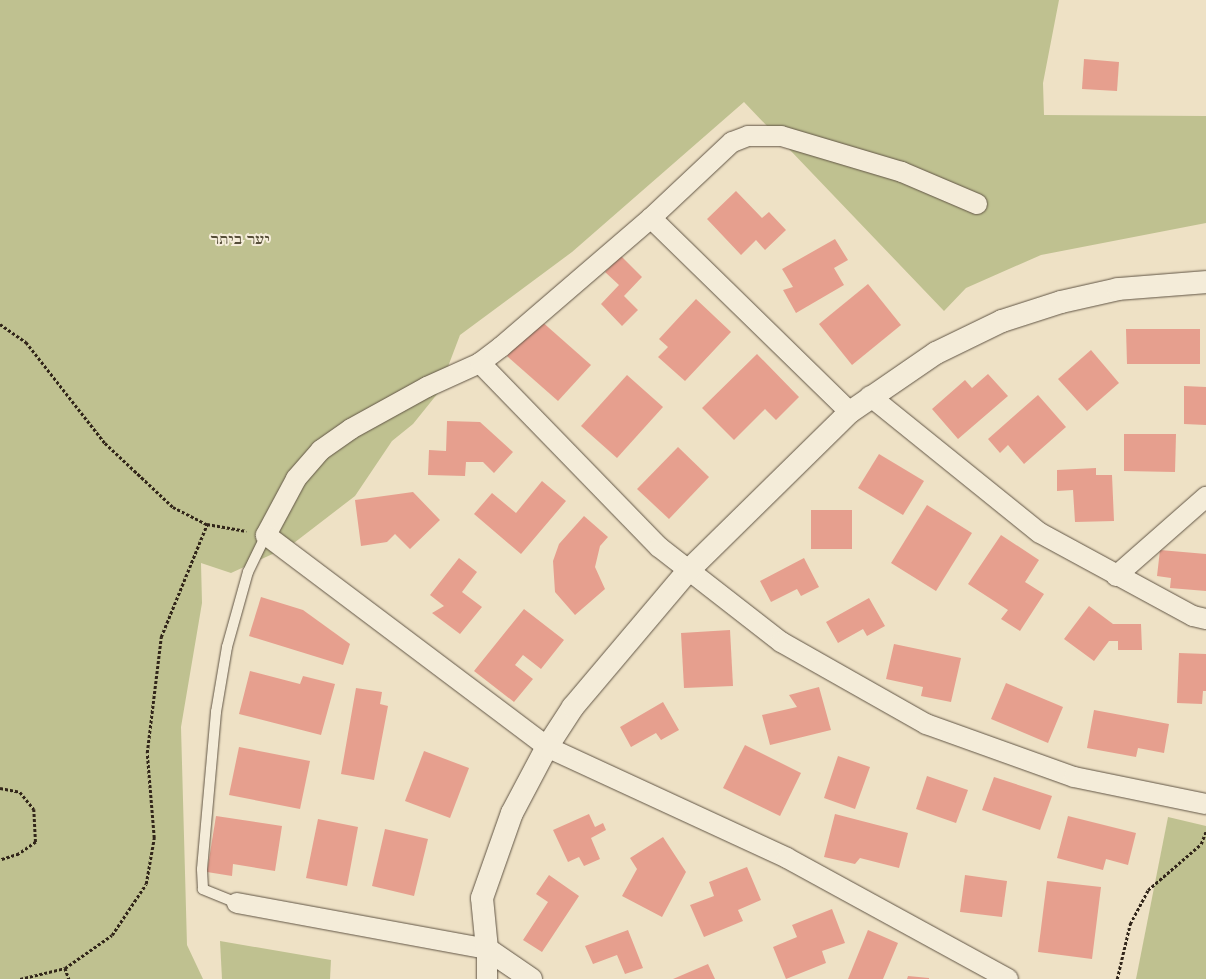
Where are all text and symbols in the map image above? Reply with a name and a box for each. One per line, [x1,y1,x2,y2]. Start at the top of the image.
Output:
park label: יער ביתר [210,232,270,248]

